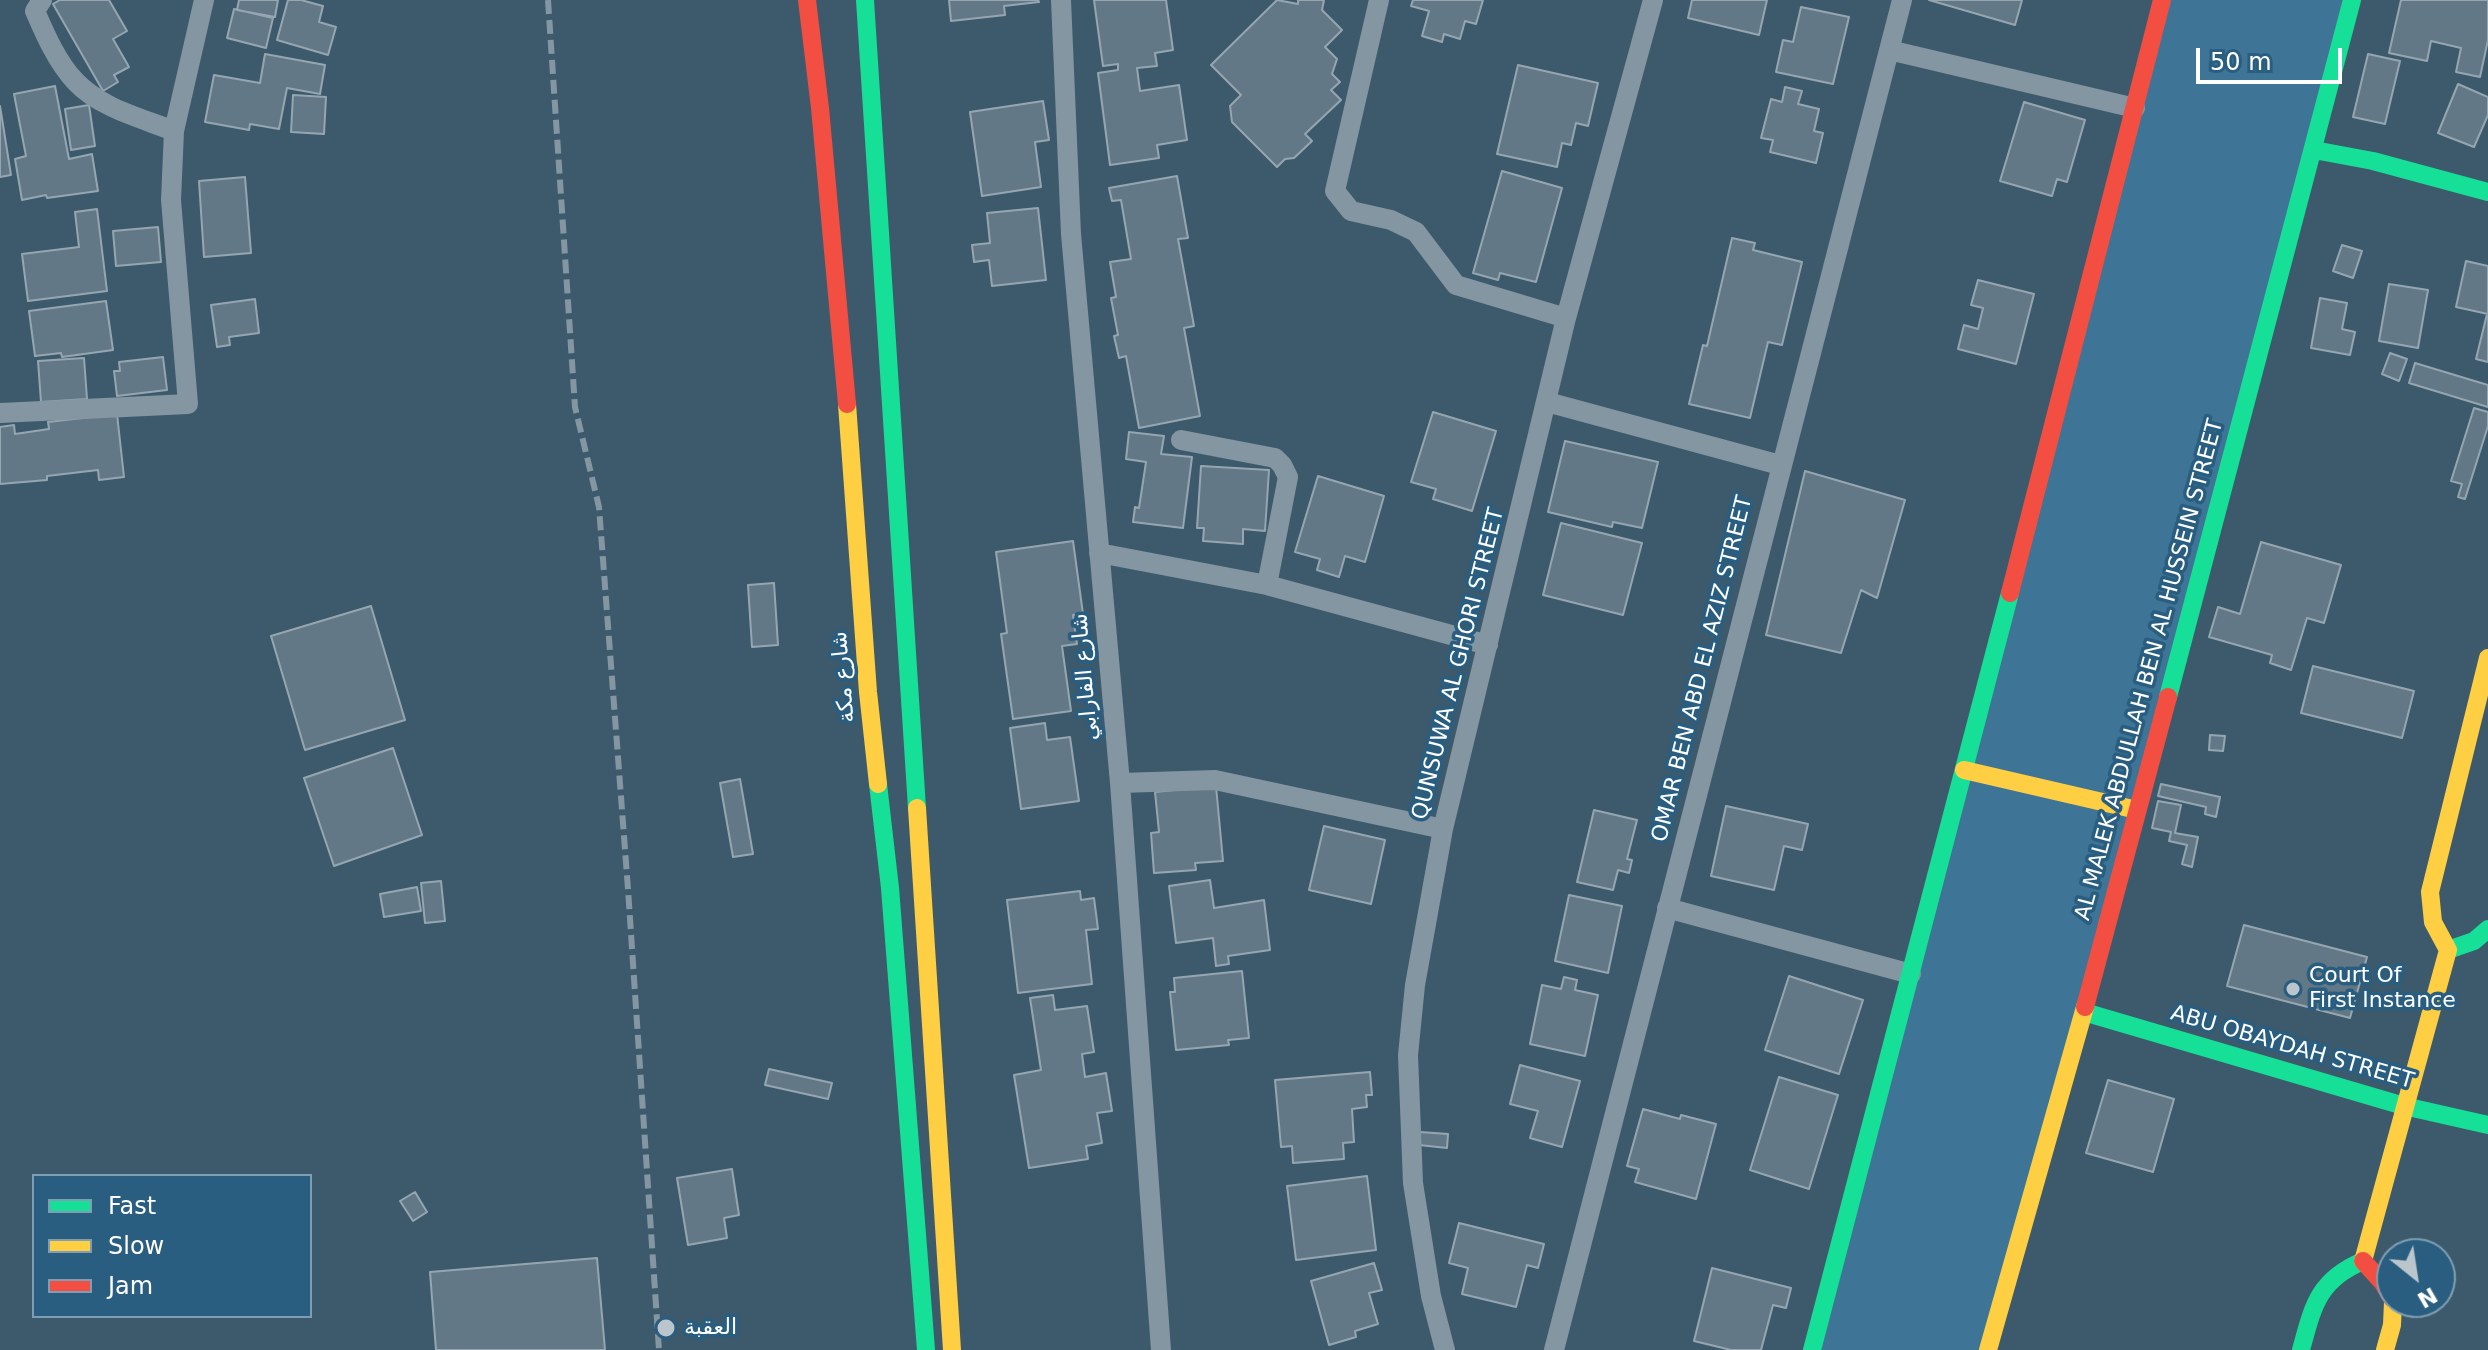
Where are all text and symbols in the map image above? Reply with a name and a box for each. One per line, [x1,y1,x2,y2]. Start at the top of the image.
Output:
scale bar [2200,32,2346,82]
text: 50 m [2210,48,2272,76]
street label: AL MALEK ABDULLAH BEN AL HUSSEIN STREET [2070,417,2230,923]
street label: OMAR BEN ABD EL AZIZ STREET [1647,493,1759,845]
street label: QUNSUWA AL GHORI STREET [1407,505,1511,823]
street label: شارع الفارابي [1067,612,1105,742]
street label: شارع مكة [827,630,861,724]
place label: Court Of First Instance [2309,963,2456,1014]
marker: Court Of First Instance [2284,980,2302,998]
street label: ABU OBAYDAH STREET [2167,1001,2417,1095]
legend [32,1174,312,1318]
text: Fast [108,1192,156,1220]
text: Slow [108,1232,164,1260]
north arrow [2376,1238,2456,1318]
text: Jam [108,1272,153,1300]
text: N [2413,1282,2441,1313]
place label: العقبة [684,1315,737,1341]
marker: العقبة [655,1317,677,1339]

